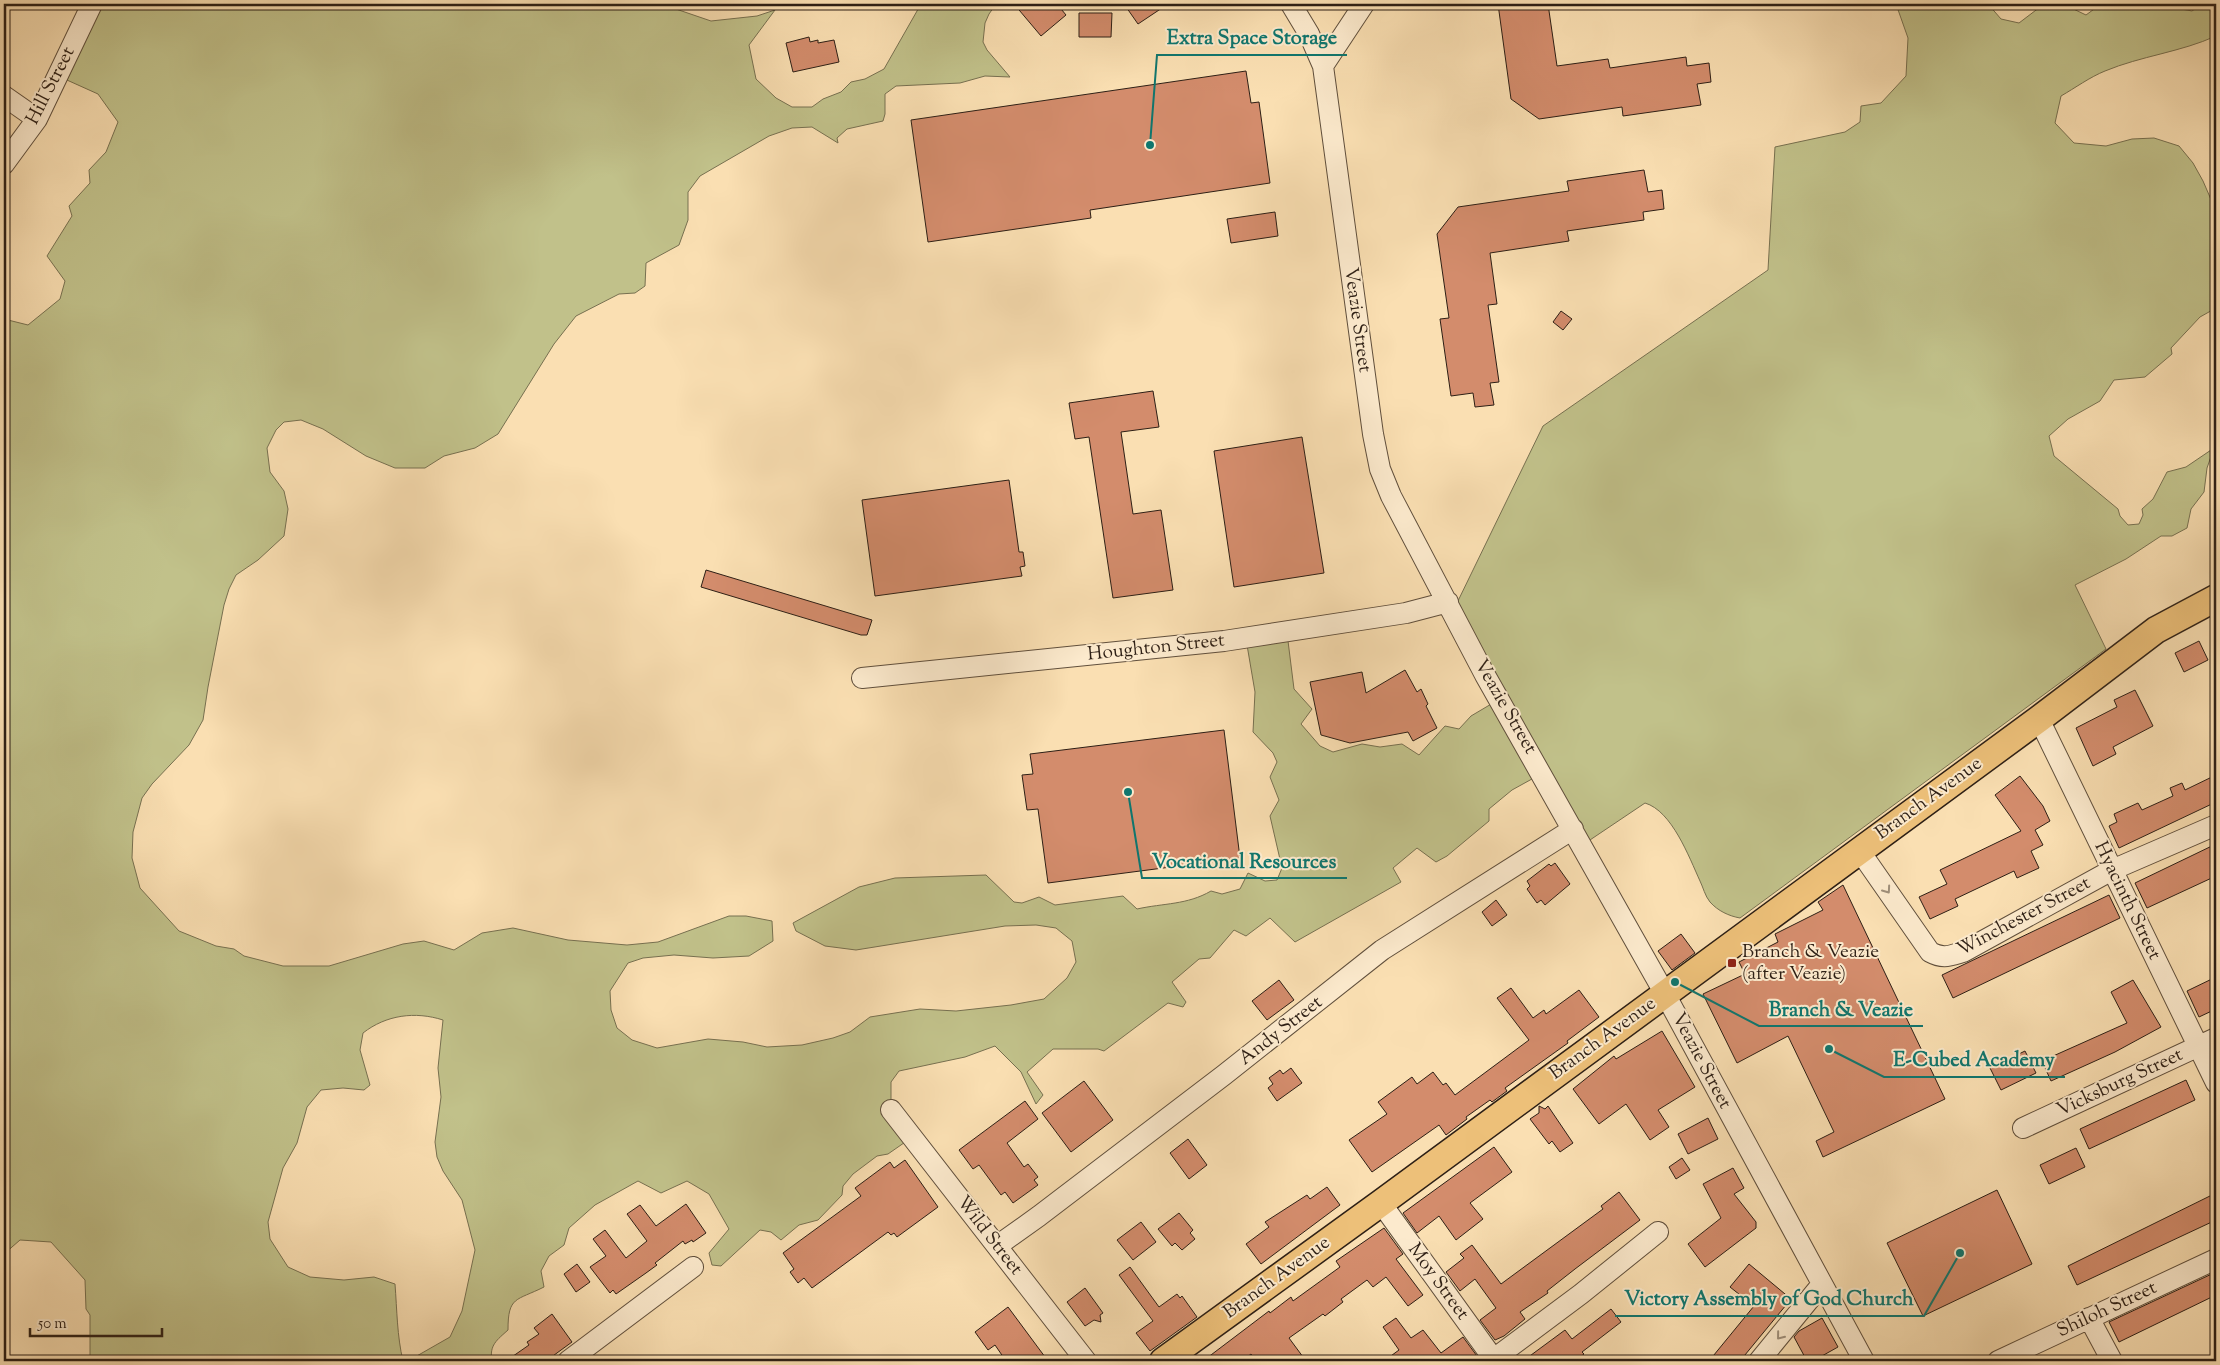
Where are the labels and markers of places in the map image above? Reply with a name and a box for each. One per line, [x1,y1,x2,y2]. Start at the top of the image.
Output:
callout: Extra Space Storage [1157,20,1347,55]
callout: Vocational Resources [1142,843,1347,878]
place label: Branch & Veazie (after Veazie) [1742,939,1879,988]
marker: Branch & Veazie (after Veazie) [1726,957,1738,969]
callout: Branch & Veazie [1759,991,1923,1026]
callout: E-Cubed Academy [1884,1042,2065,1077]
callout: Victory Assembly of God Church [1615,1281,1924,1316]

